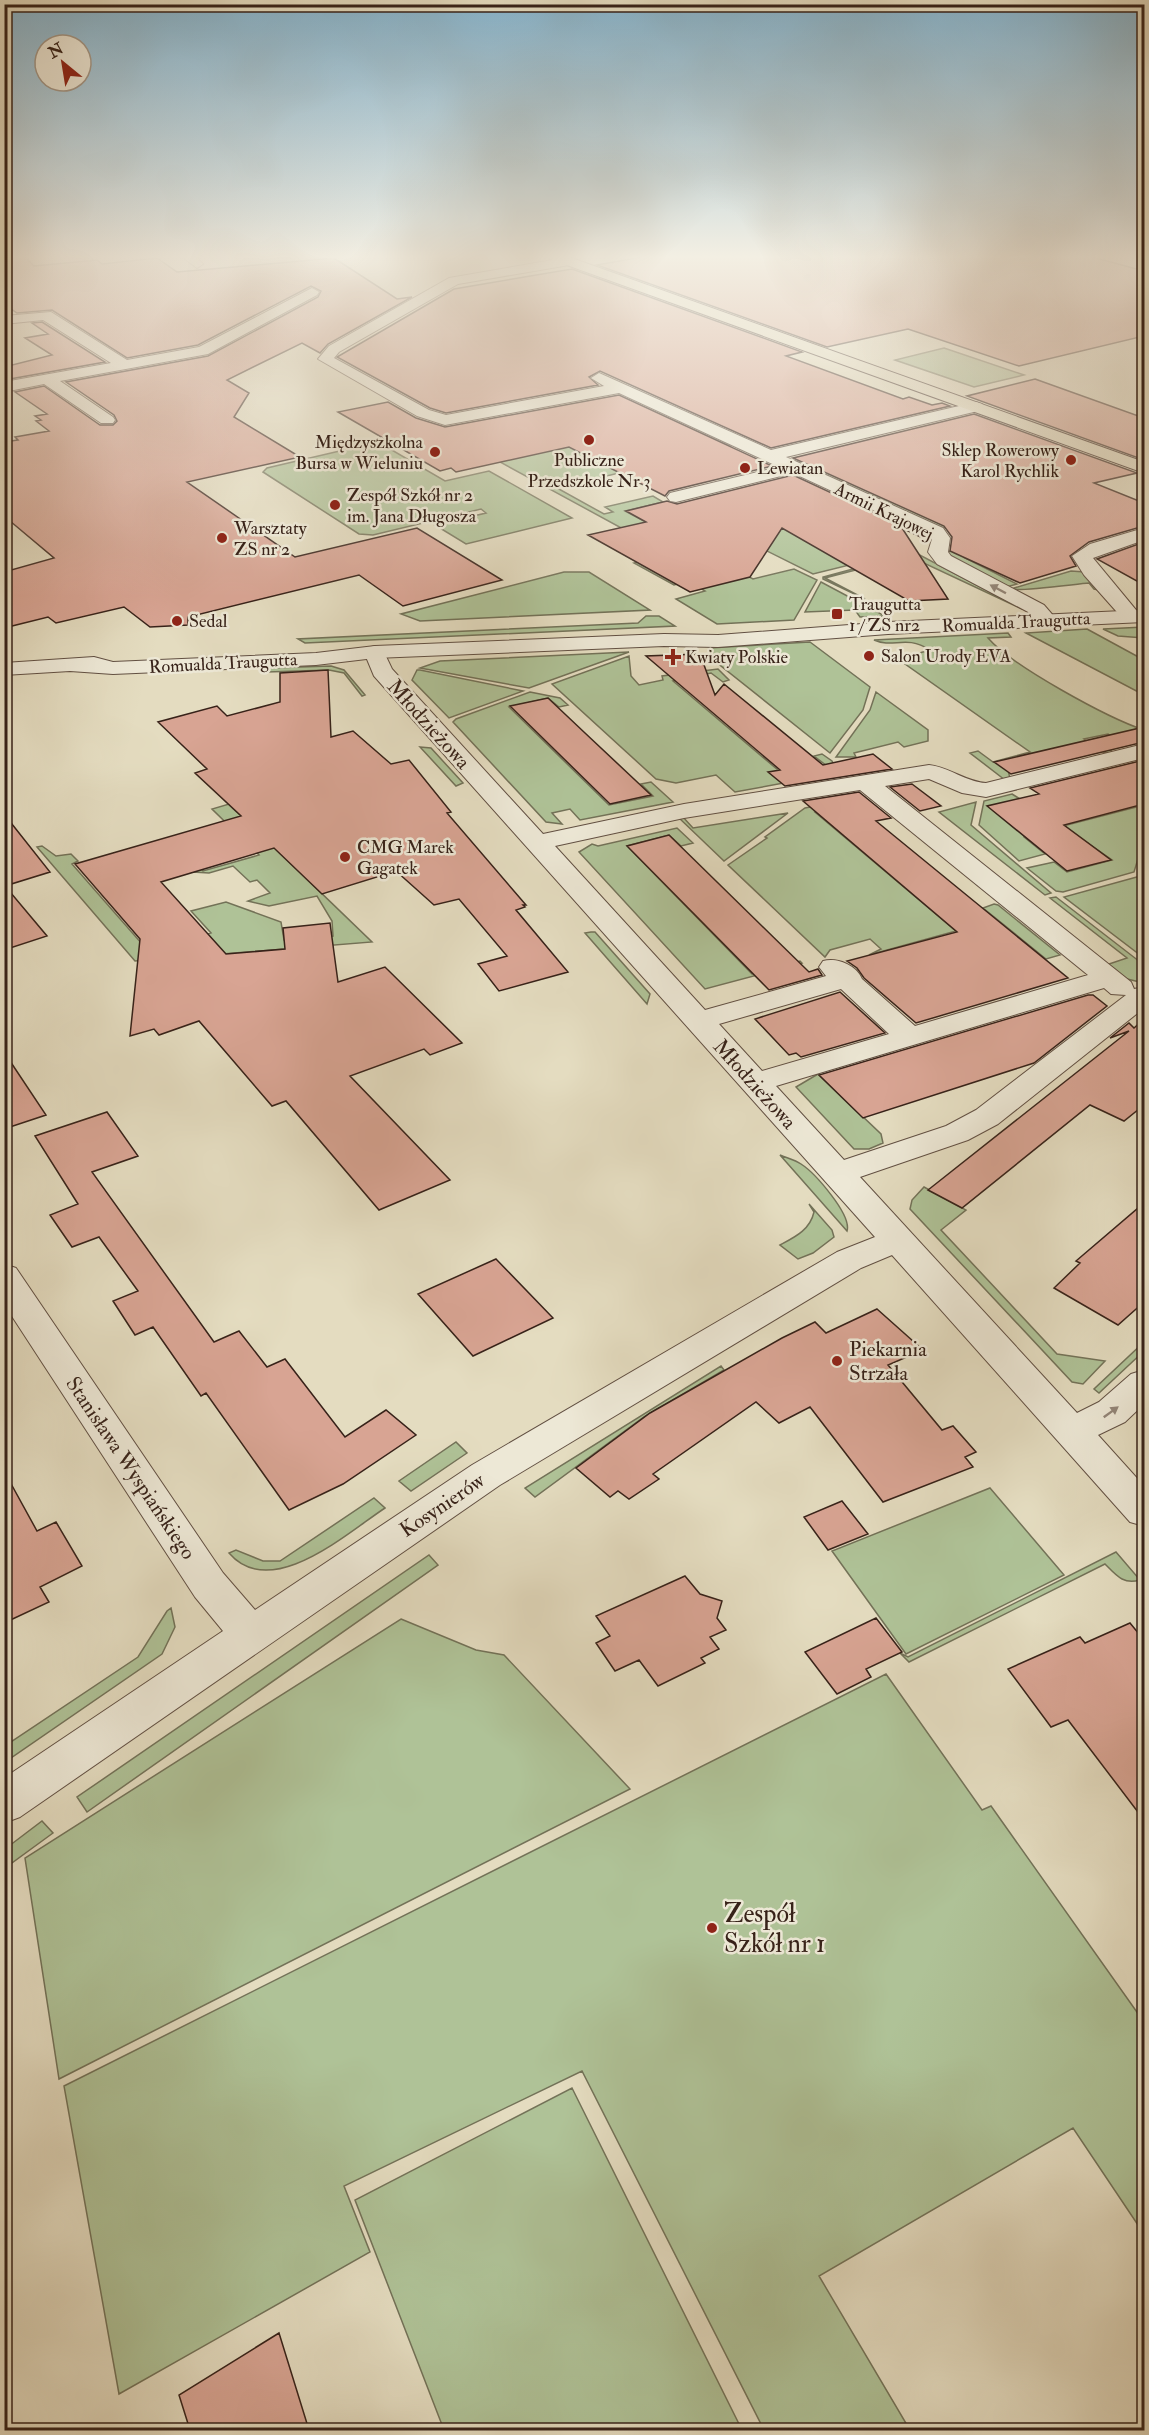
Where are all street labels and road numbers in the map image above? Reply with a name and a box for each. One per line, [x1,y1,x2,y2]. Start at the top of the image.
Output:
street label: Armii Krajowej [829,477,937,545]
street label: Romualda Traugutta [941,607,1091,638]
street label: Romualda Traugutta [148,648,298,679]
street label: Młodzieżowa [381,674,476,775]
street label: Młodzieżowa [707,1034,802,1135]
street label: Stanisława Wyspiańskiego [59,1372,202,1565]
street label: Kosynierów [395,1467,491,1544]

